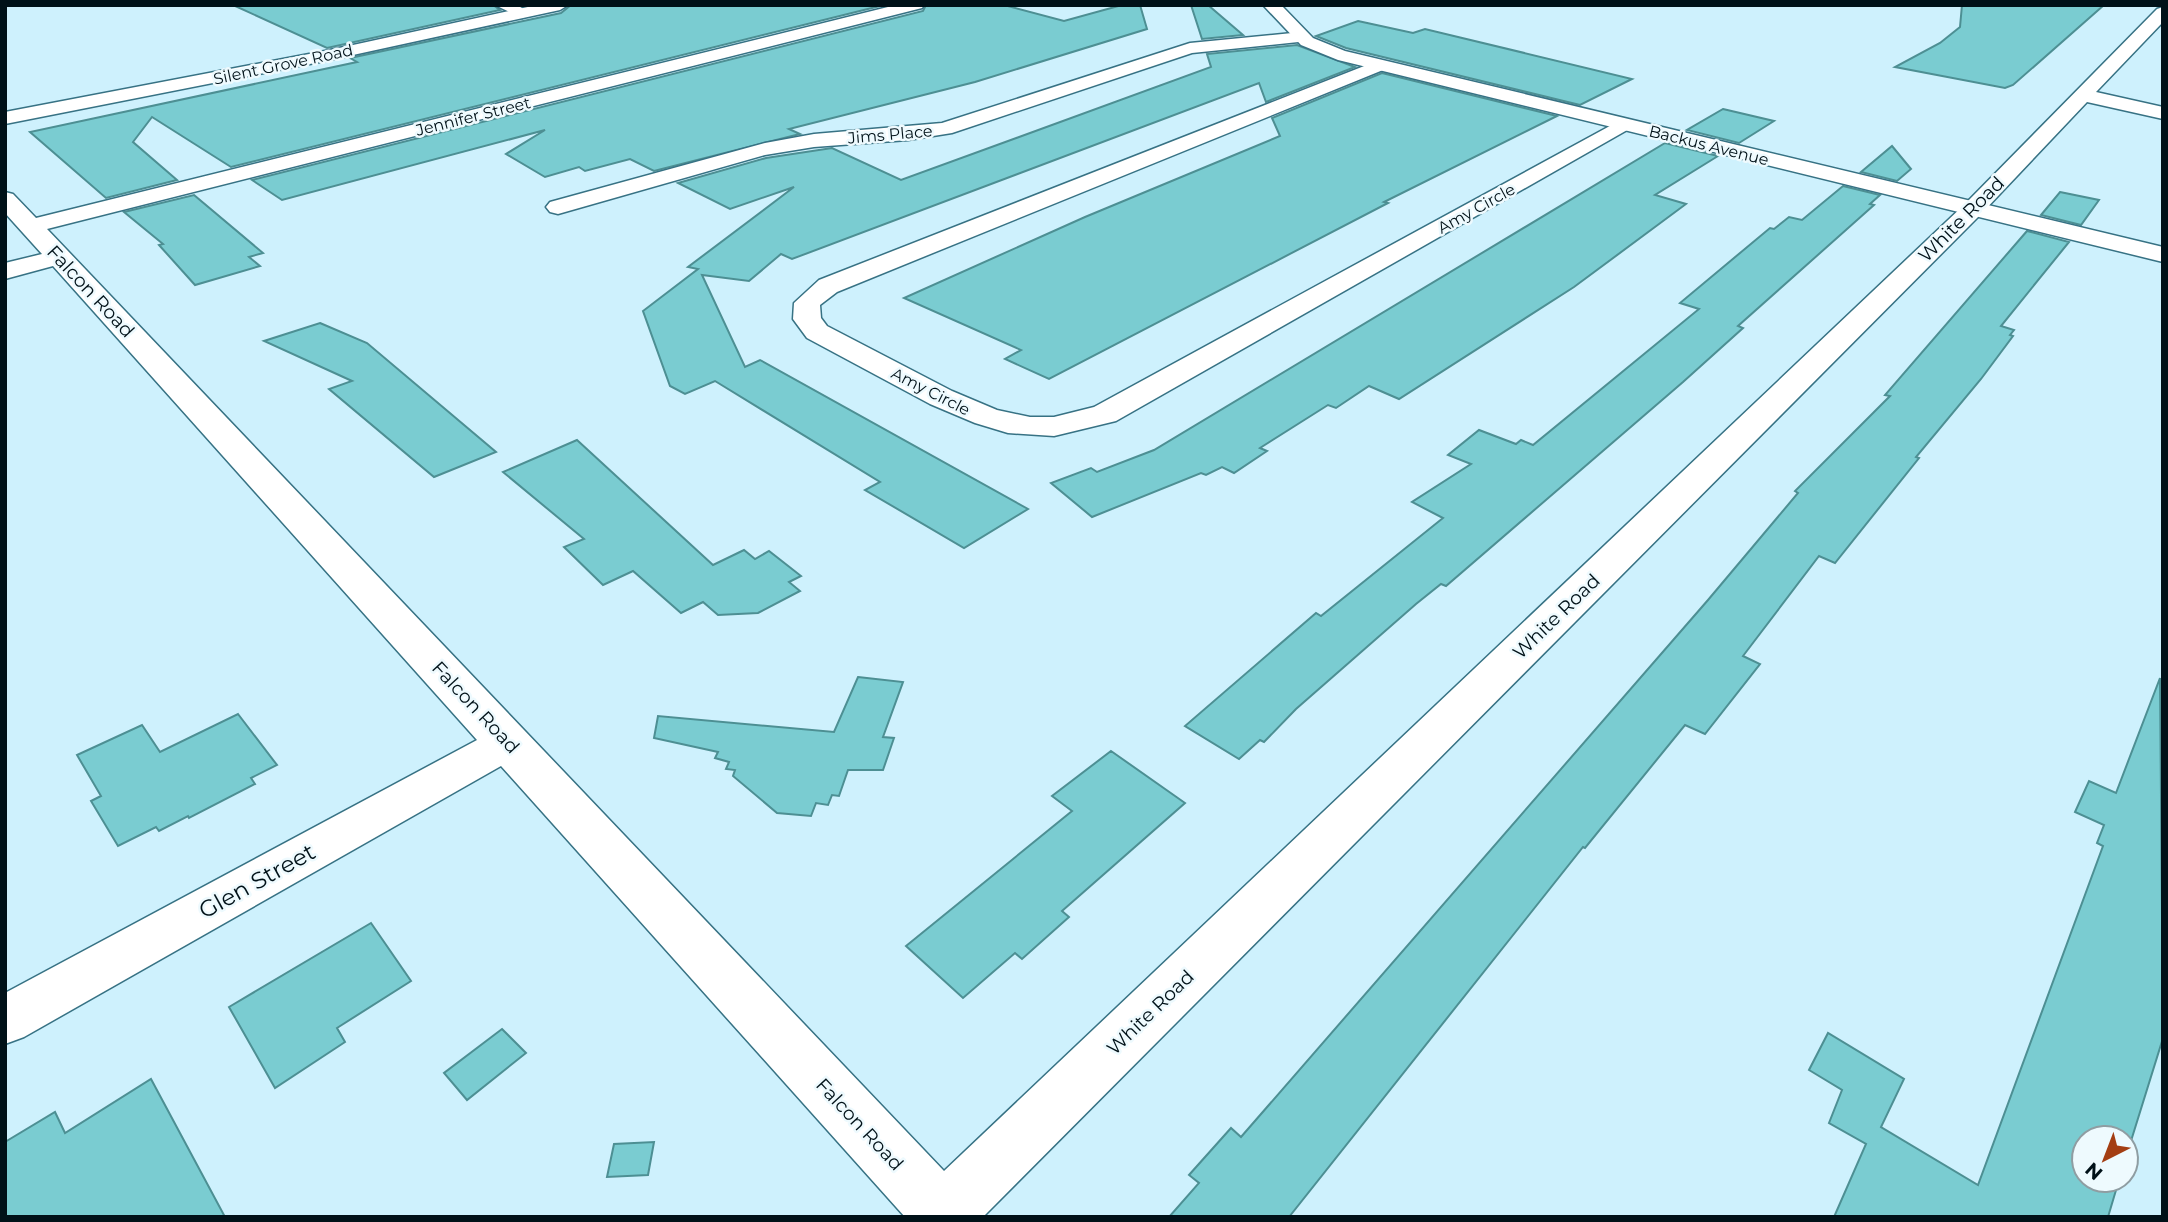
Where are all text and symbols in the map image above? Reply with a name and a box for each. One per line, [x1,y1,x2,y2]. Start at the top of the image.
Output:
street label: Silent Grove Road [212,40,355,89]
street label: Jennifer Street [413,93,533,140]
street label: Jims Place [846,121,933,148]
street label: Backus Avenue [1647,121,1771,170]
street label: White Road [1914,172,2009,267]
street label: Amy Circle [1434,179,1518,238]
street label: Falcon Road [42,240,139,342]
street label: Amy Circle [888,364,973,419]
street label: White Road [1508,569,1605,664]
street label: Falcon Road [427,656,524,758]
street label: Glen Street [194,837,320,925]
street label: White Road [1102,965,1199,1060]
street label: Falcon Road [811,1073,908,1175]
north arrow [2070,1124,2140,1194]
text: N [2081,1158,2107,1185]

